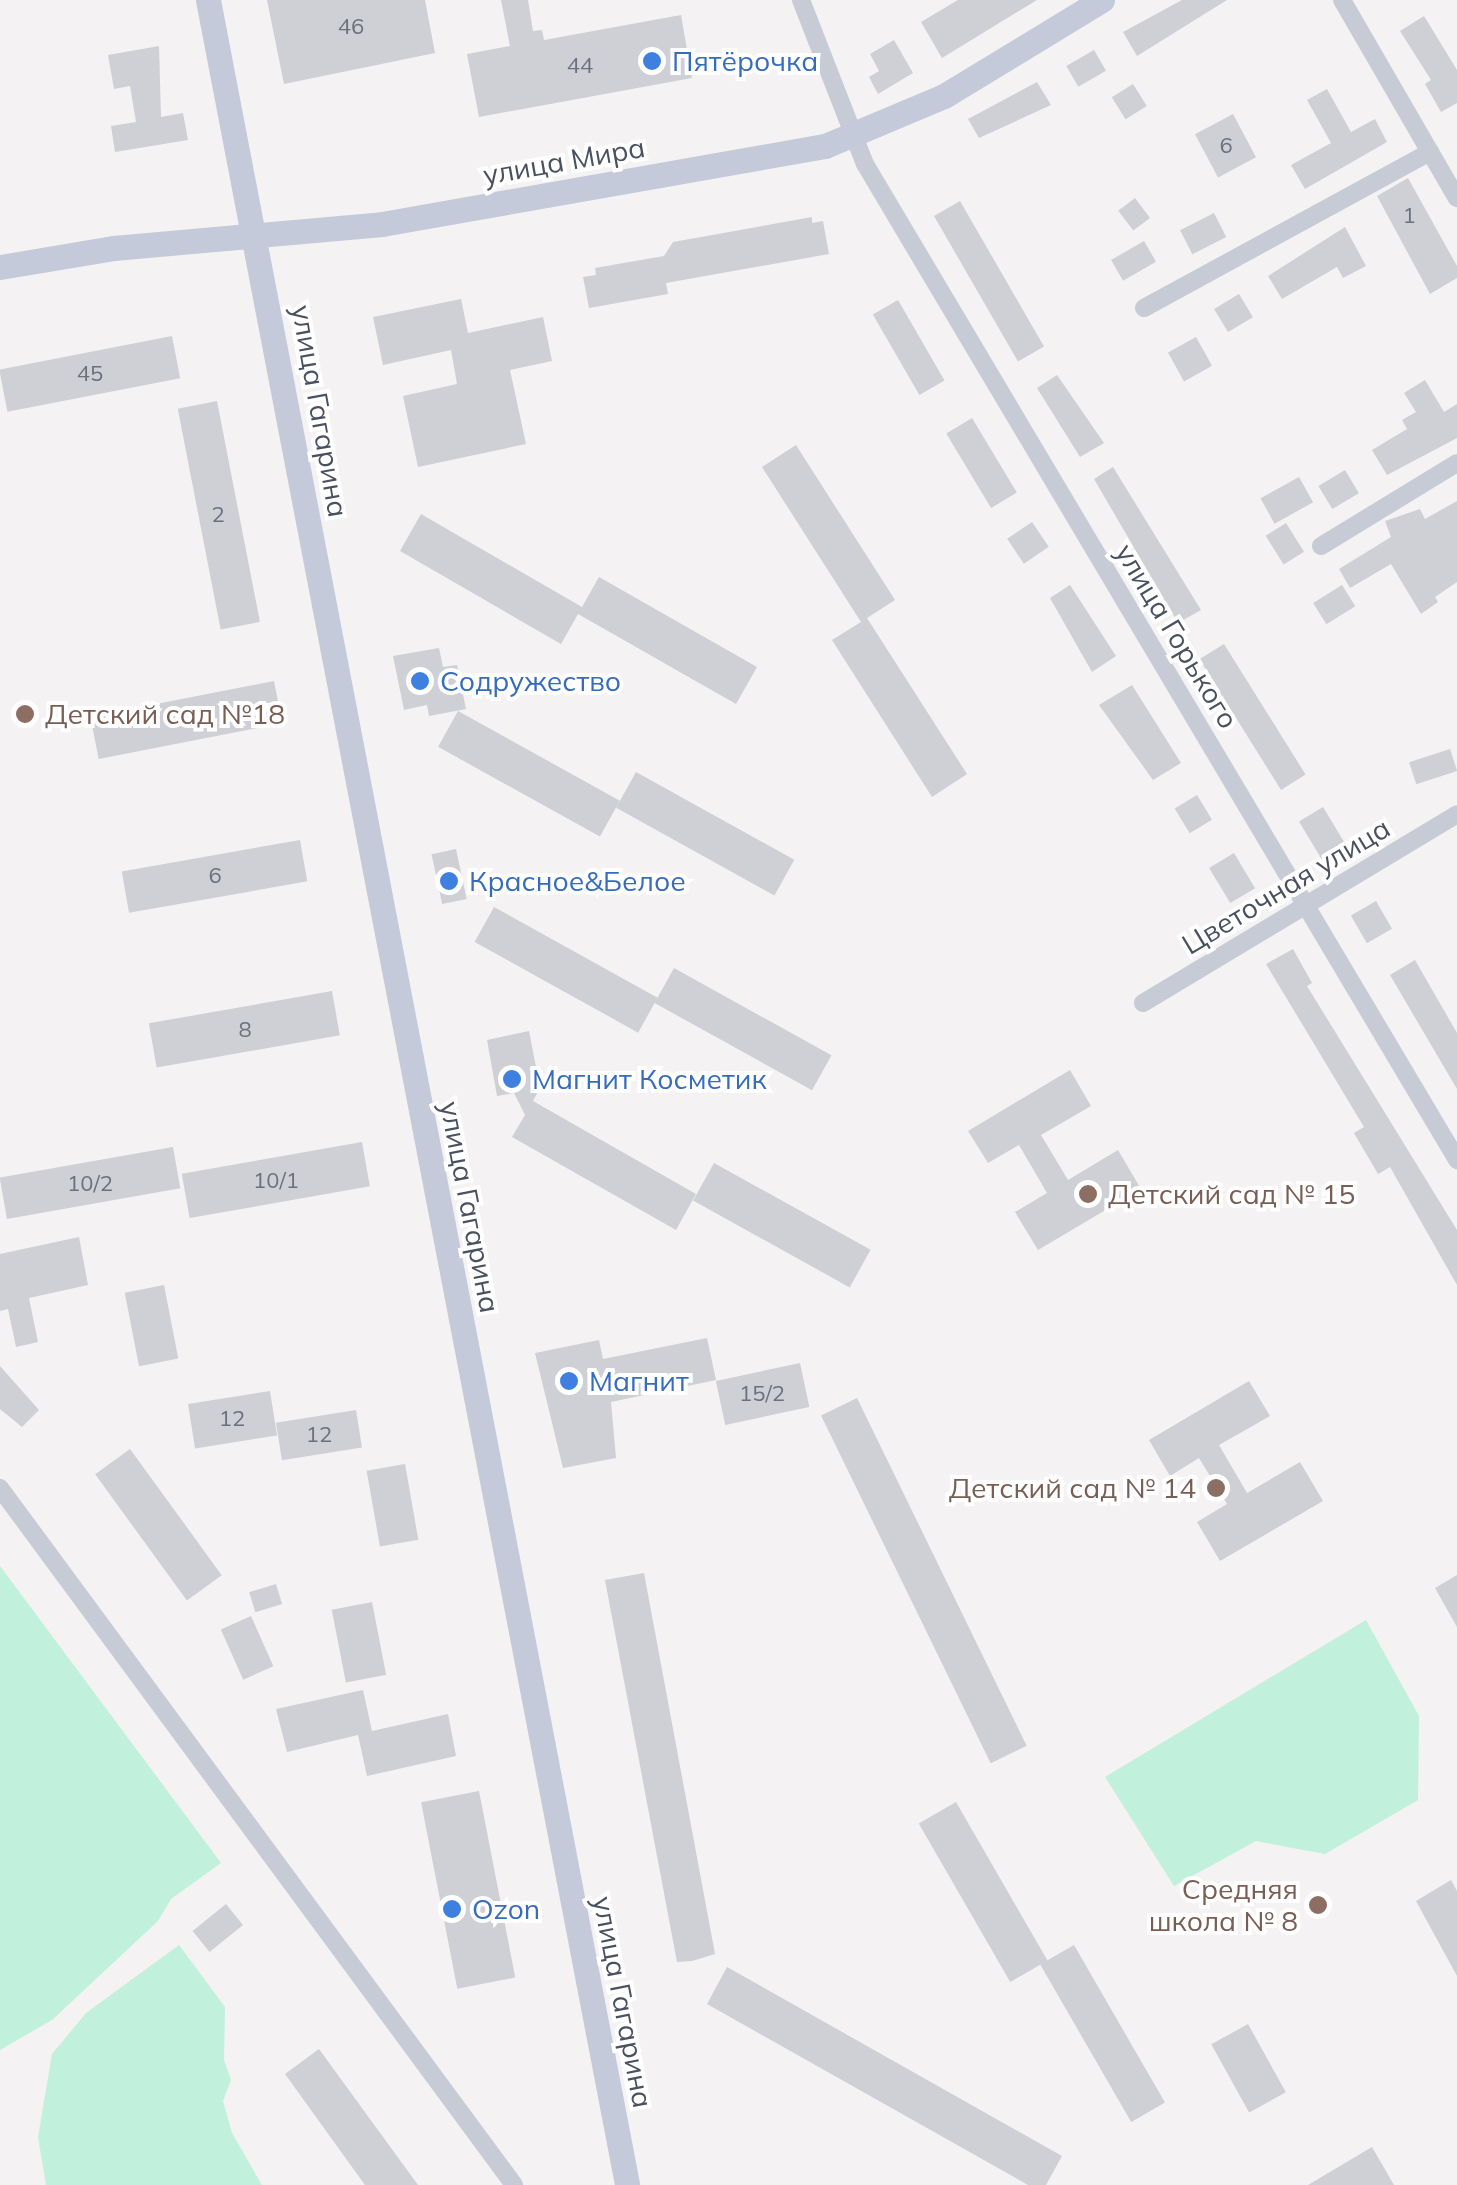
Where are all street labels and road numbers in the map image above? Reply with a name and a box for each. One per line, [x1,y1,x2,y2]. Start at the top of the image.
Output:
street label: улица Мира [480,130,648,192]
street label: улица Гагарина [285,302,355,520]
street label: улица Горького [1109,537,1245,735]
street label: Цветочная улица [1176,811,1396,961]
street label: улица Гагарина [433,1098,507,1316]
street label: улица Гагарина [586,1893,660,2111]

